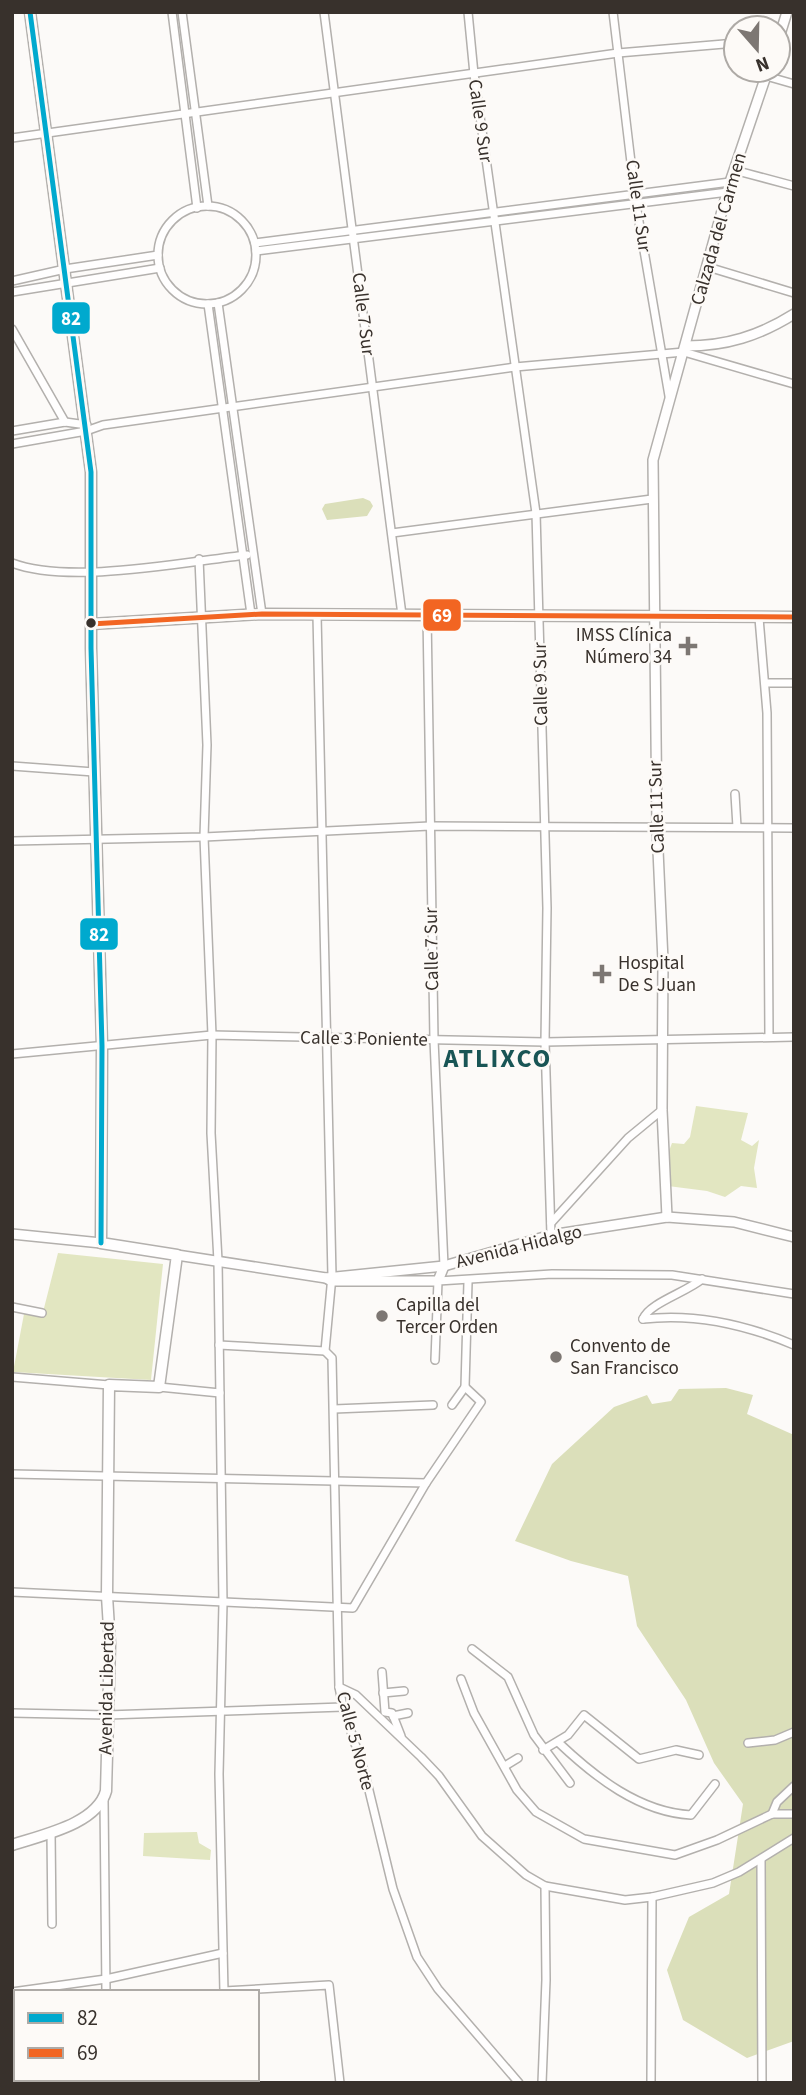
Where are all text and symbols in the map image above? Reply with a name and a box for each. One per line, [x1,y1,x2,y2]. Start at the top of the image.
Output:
north arrow [722,14,792,84]
text: N [752,49,773,78]
street label: Calle 9 Sur [461,78,499,165]
street label: Calzada del Carmen [684,150,754,308]
street label: Calle 11 Sur [618,158,658,254]
street label: Calle 7 Sur [345,271,382,358]
line badge: 82 [51,301,91,335]
text: 82 [61,306,81,333]
line badge: 69 [422,598,462,632]
text: 69 [432,603,452,630]
unlabelled marker [84,616,98,630]
place label: IMSS Clínica Número 34 [576,622,672,671]
marker: IMSS Clínica Número 34 [678,636,698,656]
street label: Calle 9 Sur [527,642,555,726]
street label: Calle 11 Sur [642,760,672,854]
street label: Calle 7 Sur [418,907,446,991]
line badge: 82 [79,917,119,951]
text: 82 [89,922,109,949]
place label: Hospital De S Juan [618,950,696,999]
marker: Hospital De S Juan [592,964,612,984]
street label: Calle 3 Poniente [300,1024,428,1054]
district label: ATLIXCO [443,1040,552,1077]
street label: Avenida Hidalgo [453,1218,585,1276]
place label: Capilla del Tercer Orden [396,1292,498,1341]
marker: Capilla del Tercer Orden [374,1308,390,1324]
place label: Convento de San Francisco [570,1333,679,1382]
marker: Convento de San Francisco [548,1349,564,1365]
street label: Avenida Libertad [92,1621,122,1755]
street label: Calle 5 Norte [329,1689,381,1793]
legend [14,1990,259,2081]
text: 82 [77,2003,98,2033]
text: 69 [77,2038,98,2068]

